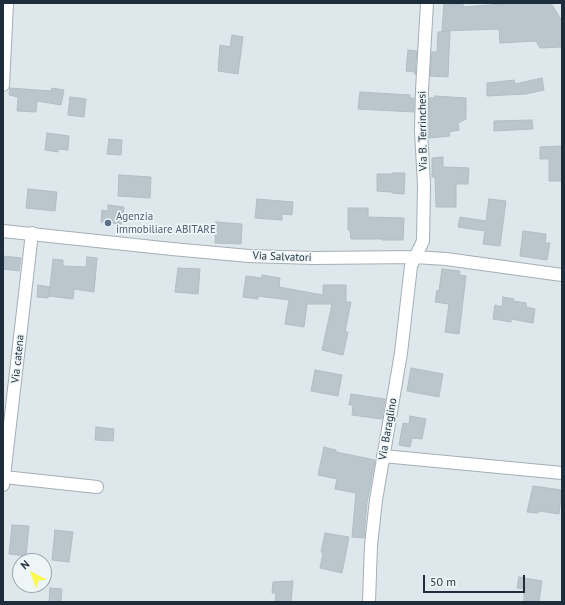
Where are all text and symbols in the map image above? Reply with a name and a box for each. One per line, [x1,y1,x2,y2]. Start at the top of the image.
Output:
street label: Via B. Terrinchesi [416,91,430,171]
place label: Agenzia immobiliare ABITARE [116,210,216,236]
marker: Agenzia immobiliare ABITARE [103,218,113,228]
street label: Via Salvatori [252,249,312,265]
street label: Via catena [9,334,27,384]
street label: Via Baraglino [376,397,400,461]
north arrow [12,553,52,593]
text: N [17,557,32,572]
scale bar [425,567,527,593]
text: 50 m [430,574,456,589]

